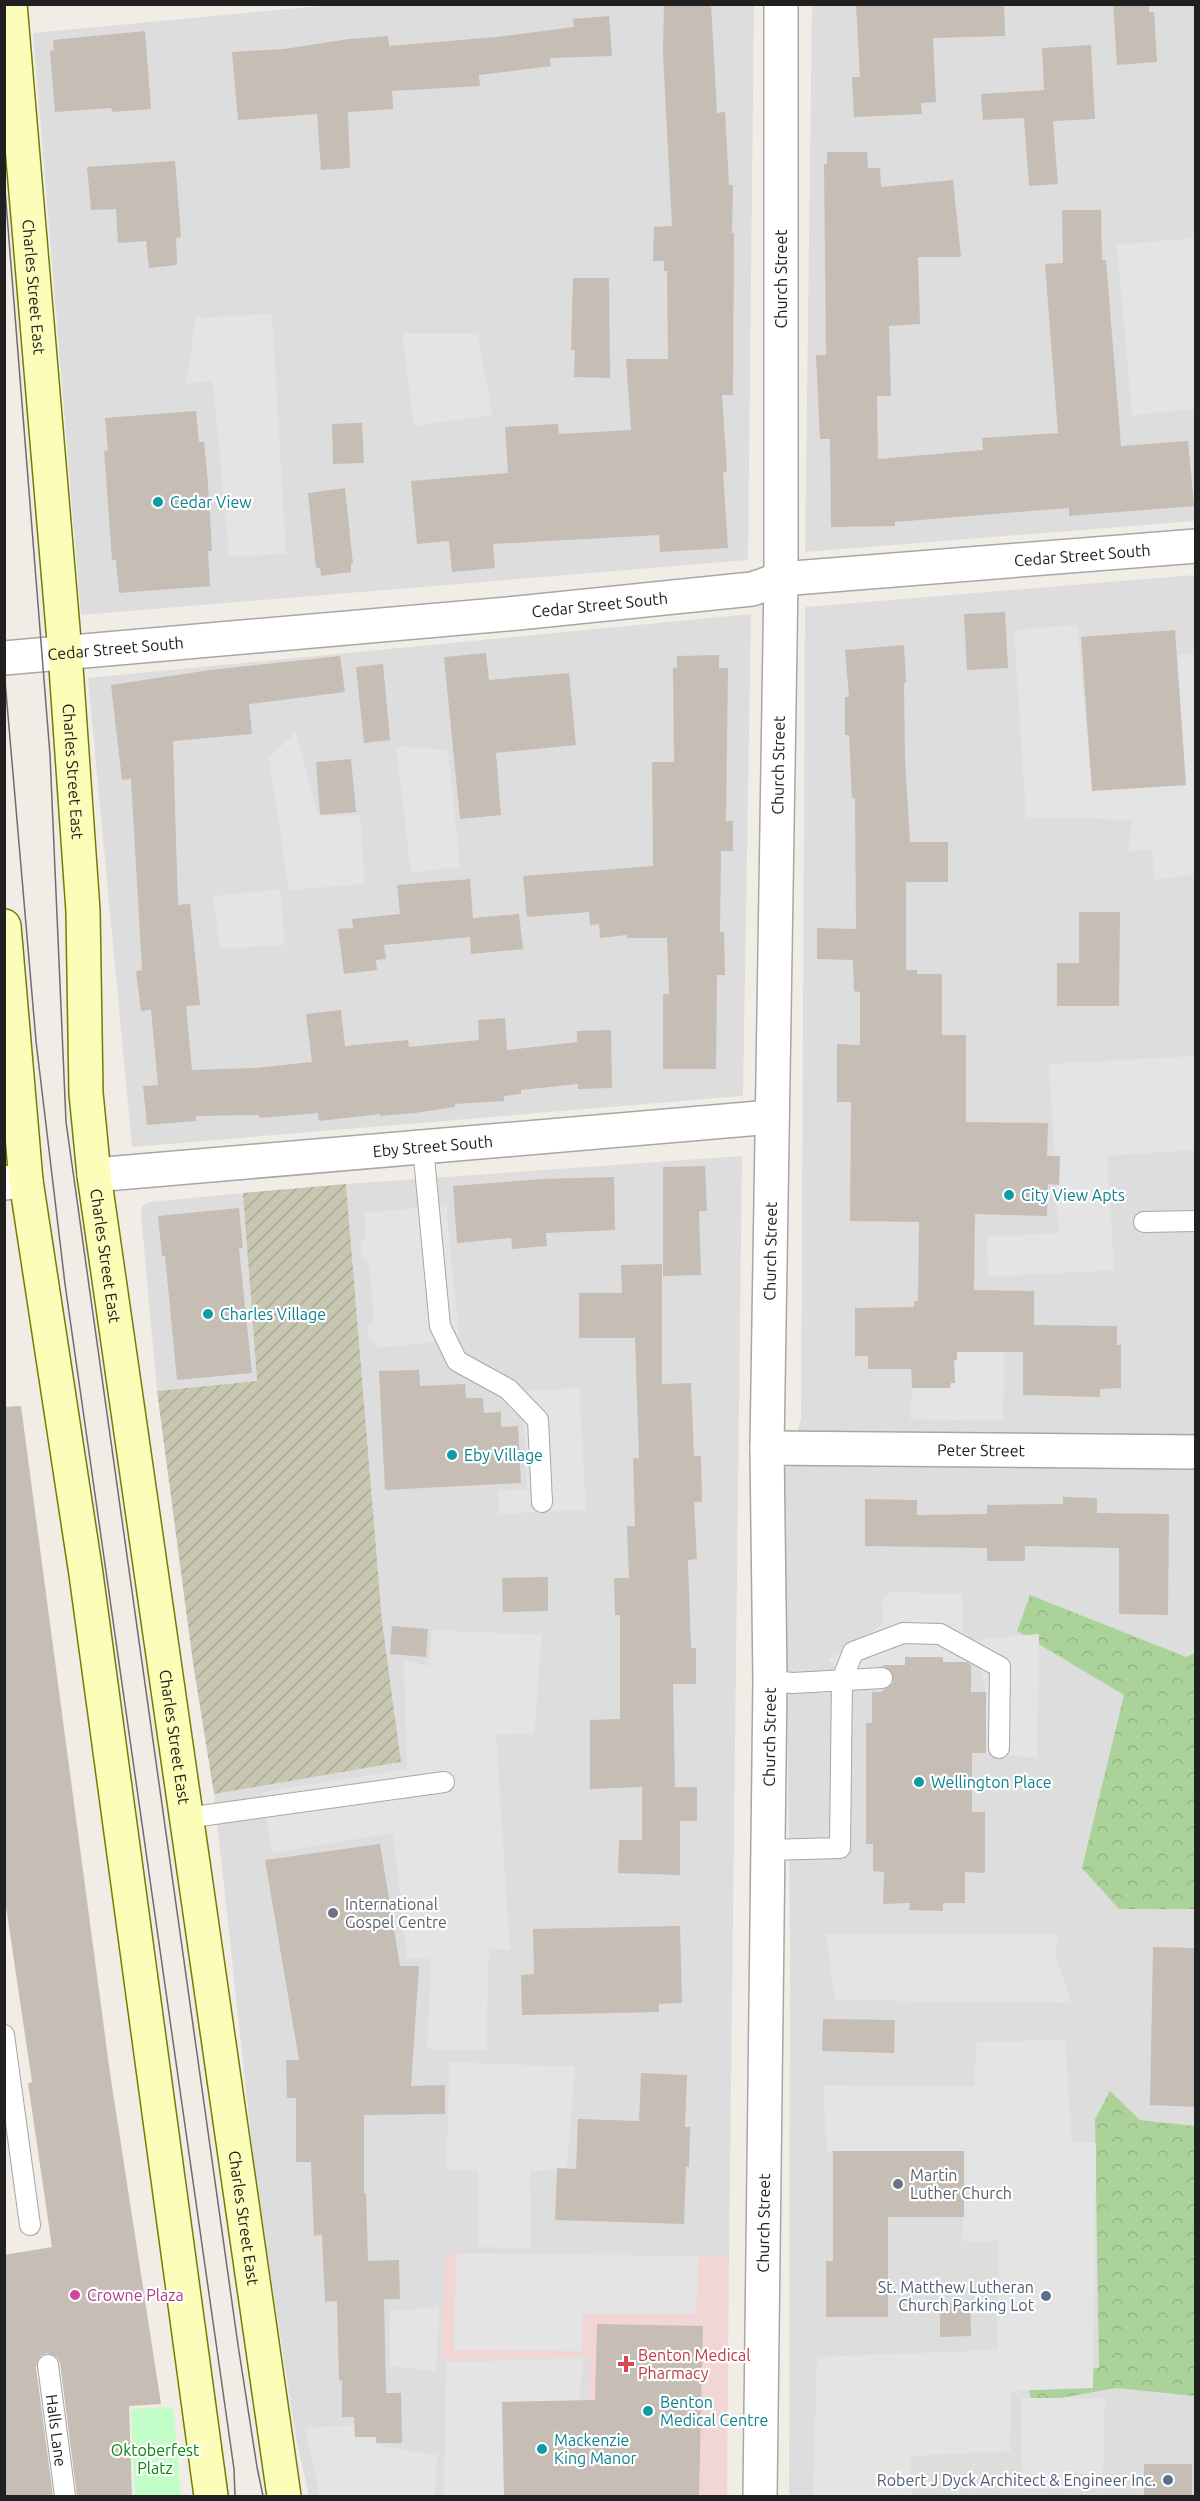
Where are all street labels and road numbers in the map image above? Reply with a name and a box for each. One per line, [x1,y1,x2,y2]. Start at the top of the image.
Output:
street label: Charles Street East [19,219,49,356]
street label: Church Street [772,229,790,329]
street label: Cedar Street South [1013,541,1151,569]
street label: Cedar Street South [531,589,669,621]
street label: Cedar Street South [47,633,184,663]
street label: Charles Street East [60,703,87,840]
street label: Church Street [768,715,788,815]
street label: Eby Street South [372,1132,494,1160]
street label: Charles Street East [87,1187,124,1325]
street label: Church Street [760,1201,780,1301]
street label: Peter Street [937,1441,1026,1459]
street label: Charles Street East [156,1668,193,1806]
street label: Church Street [760,1687,779,1787]
street label: Charles Street East [225,2149,263,2287]
street label: Church Street [754,2173,773,2273]
street label: Halls Lane [43,2393,70,2468]

